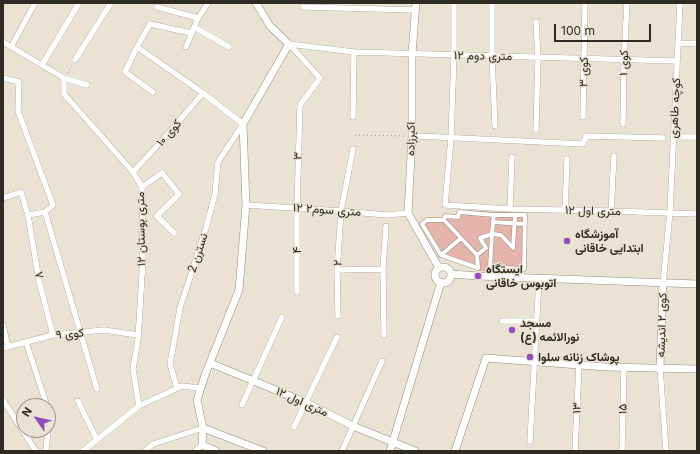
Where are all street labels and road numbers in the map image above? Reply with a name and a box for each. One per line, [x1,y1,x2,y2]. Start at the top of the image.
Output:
street label: ۱۲ متری دوم [454,48,512,64]
street label: کوی ۱ [616,50,632,76]
street label: کوی ۳ [577,57,591,87]
street label: کوچه طاهری [666,77,684,139]
street label: کوی ۱۰ [153,117,185,149]
street label: اکبرزاده [404,122,418,156]
street label: ۳ [291,152,305,160]
street label: ۱۲ متری بوستان [133,192,149,266]
street label: ۱۲ متری سوم۲ [292,200,362,220]
street label: ۱۲ متری اول [565,203,621,219]
street label: نسترن 2 [185,231,211,275]
street label: ۴ [290,247,304,253]
street label: ۲ [331,259,345,267]
street label: ۷ [31,270,47,280]
street label: کوی ۲ اندیشه [654,292,670,358]
street label: کوی ۹ [55,326,85,342]
street label: ۱۲ متری اول [273,384,331,420]
street label: ۱۳ [570,402,584,414]
street label: ۱۵ [616,404,630,414]

